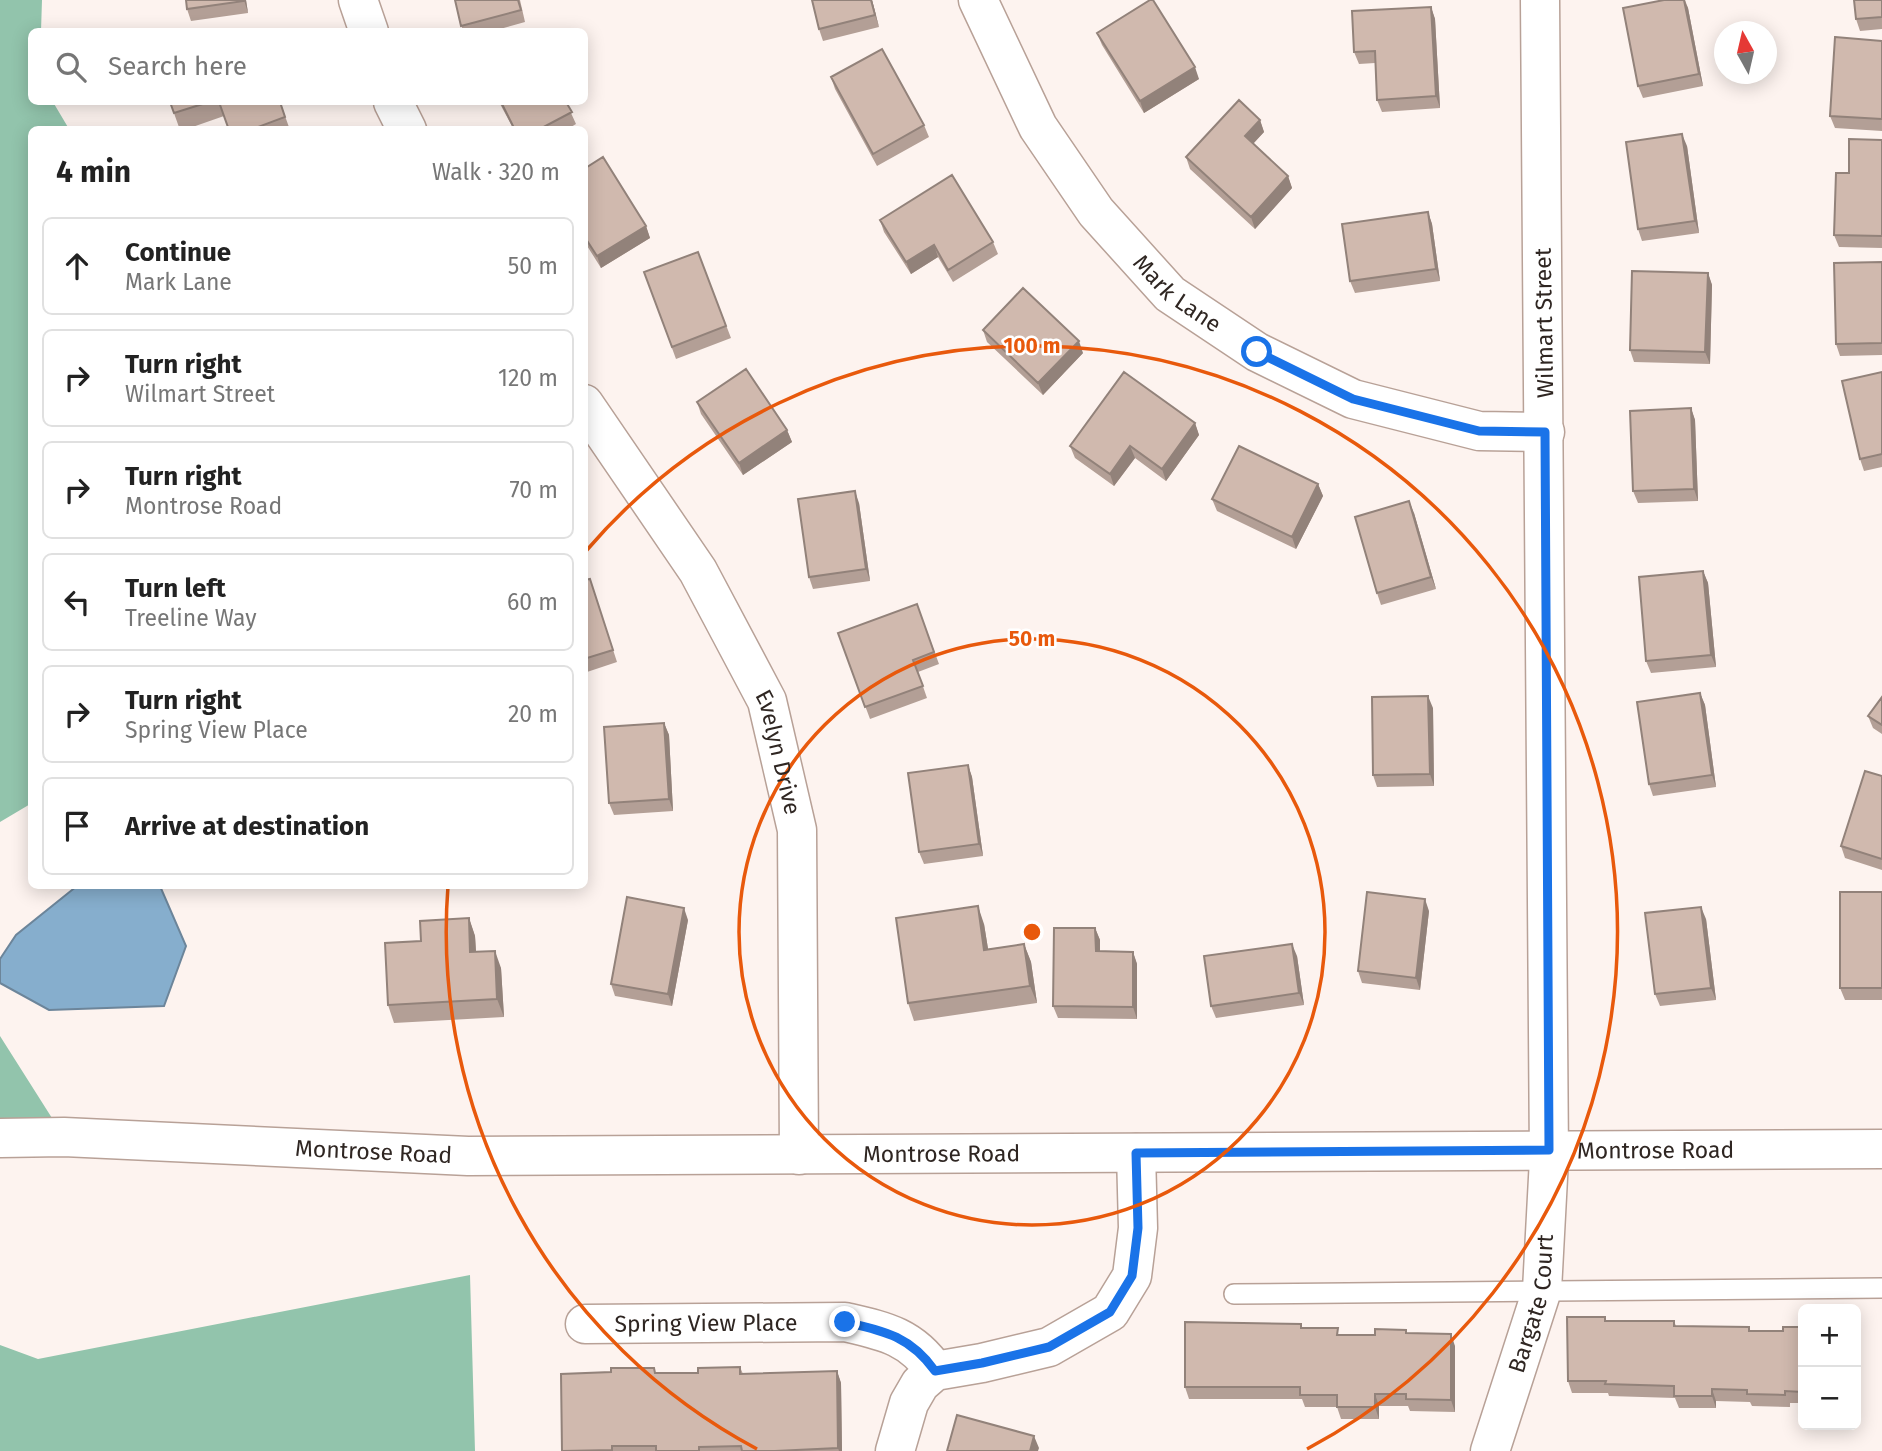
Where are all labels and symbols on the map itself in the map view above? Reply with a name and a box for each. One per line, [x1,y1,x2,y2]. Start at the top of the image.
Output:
north arrow [1714,21,1777,84]
street label: Wilmart Street [1529,247,1559,398]
street label: Mark Lane [1127,249,1227,338]
text: 100 m [1003,333,1061,359]
route start [1241,336,1272,367]
text: 50 m [1009,626,1055,652]
street label: Evelyn Drive [750,685,807,817]
centre of rings [1020,920,1044,944]
street label: Montrose Road [294,1134,453,1169]
street label: Montrose Road [1577,1136,1734,1165]
street label: Montrose Road [863,1139,1020,1168]
street label: Bargate Court [1502,1233,1559,1376]
route end [829,1306,860,1337]
street label: Spring View Place [614,1308,798,1338]

